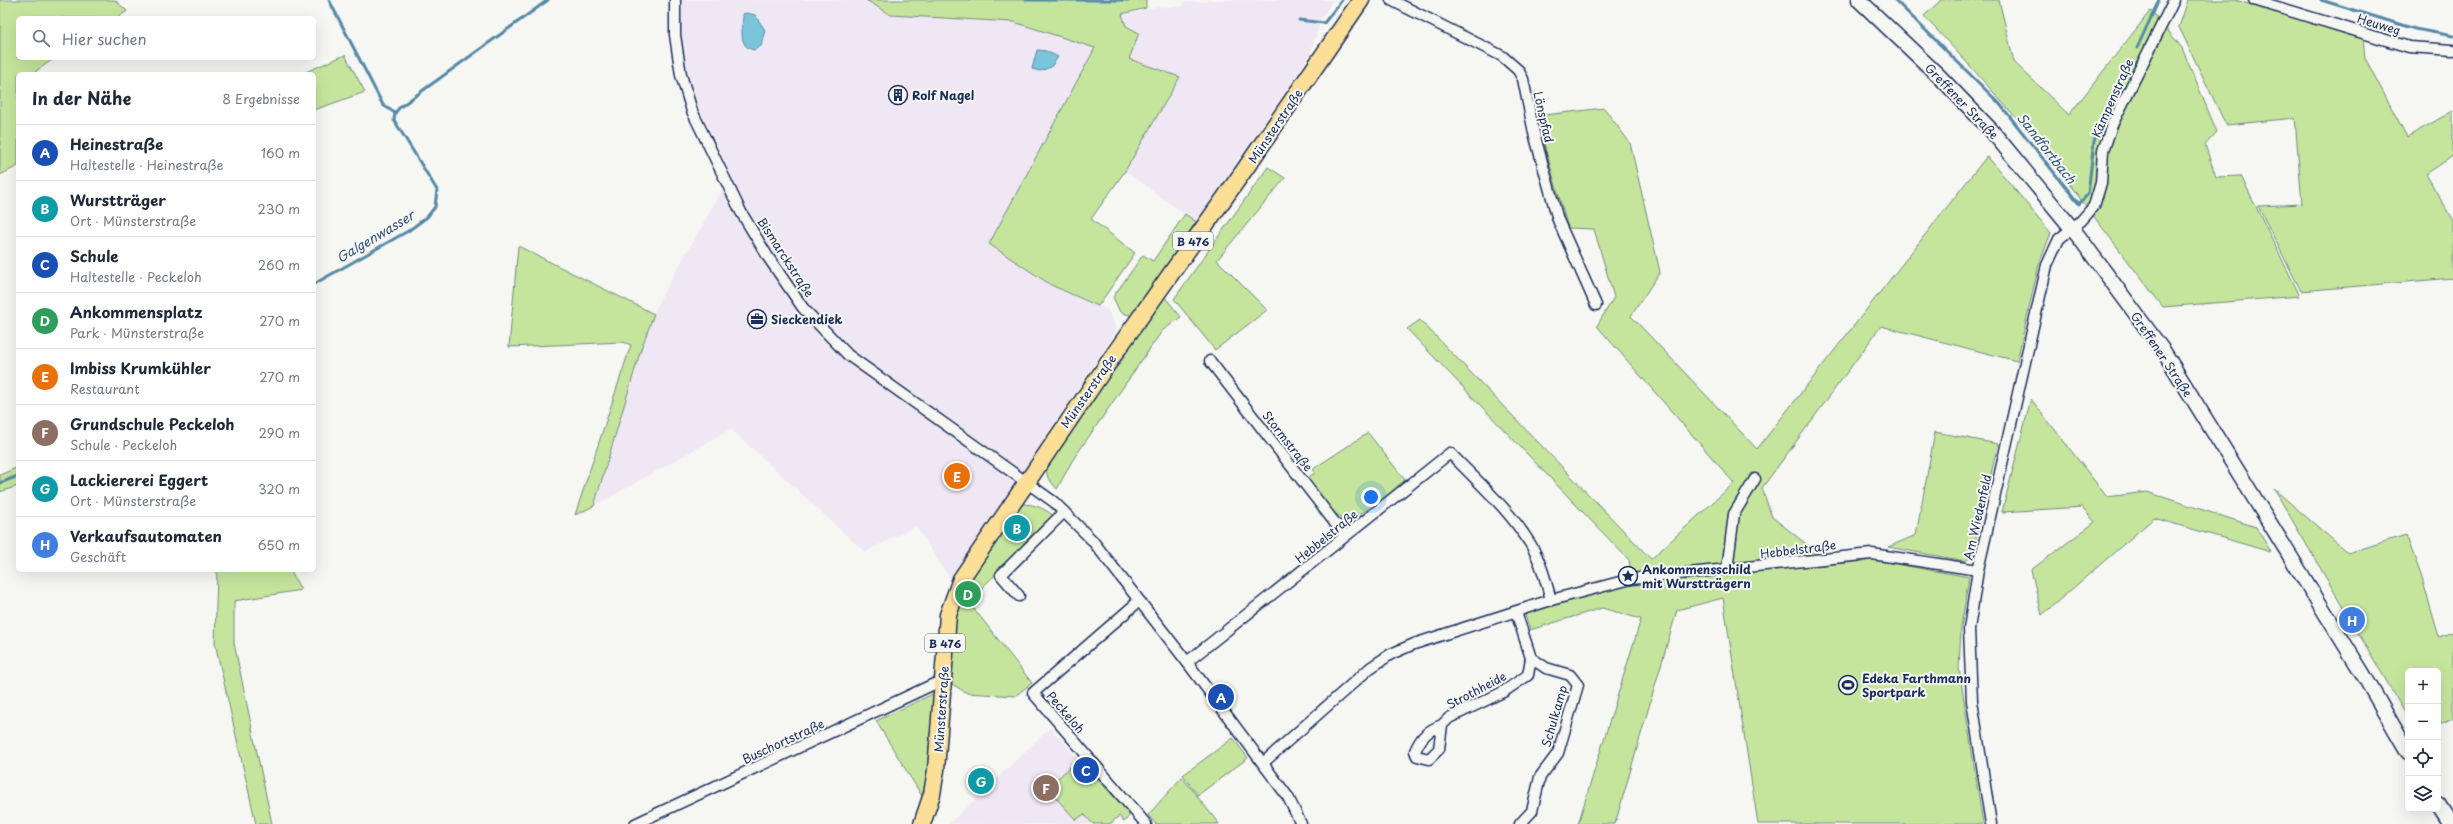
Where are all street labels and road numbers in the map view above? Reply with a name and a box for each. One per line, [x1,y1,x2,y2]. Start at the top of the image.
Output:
street label: Heuweg [2355,9,2403,39]
street label: Kämpenstraße [2087,56,2137,140]
street label: Greffener Straße [1921,59,2003,143]
street label: Münsterstraße [1243,85,1307,167]
street label: Lönspfad [1529,90,1559,144]
street label: Bismarckstraße [753,214,819,300]
road number: B 476 [1173,232,1213,250]
street label: Greffener Straße [2127,308,2197,400]
street label: Münsterstraße [1056,350,1120,432]
street label: Stormstraße [1259,407,1317,475]
street label: Am Wiedenfeld [1958,472,1996,562]
street label: Hebbelstraße [1291,505,1361,567]
street label: Hebbelstraße [1759,535,1837,563]
road number: B 476 [925,634,965,652]
street label: Münsterstraße [929,665,953,753]
street label: Strothheide [1443,667,1509,713]
street label: Schulkamp [1537,683,1571,749]
street label: Peckeloh [1043,687,1089,737]
street label: Buschortstraße [739,714,827,768]

